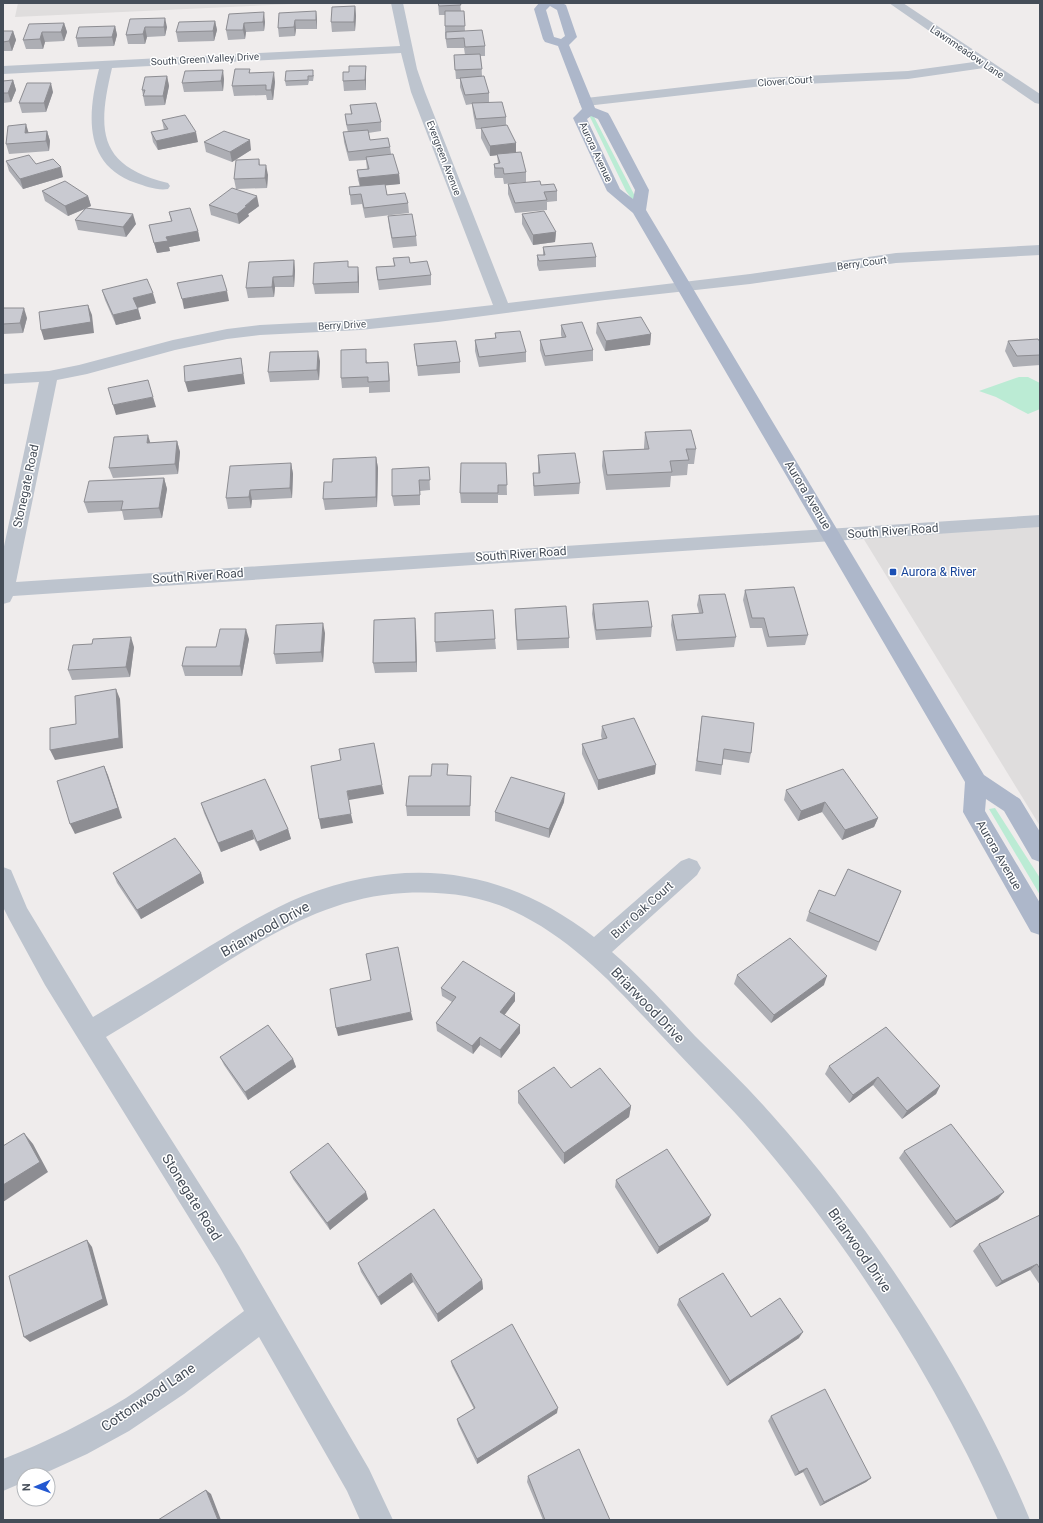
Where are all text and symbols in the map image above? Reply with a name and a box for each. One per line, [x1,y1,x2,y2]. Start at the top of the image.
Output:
street label: Lawnmeadow Lane [928,23,1006,81]
street label: South Green Valley Drive [151,51,259,67]
street label: Clover Court [757,74,813,88]
street label: Evergreen Avenue [425,119,463,197]
street label: Aurora Avenue [577,120,615,184]
street label: Berry Court [836,254,888,272]
street label: Berry Drive [318,318,366,332]
street label: Stonegate Road [10,443,42,529]
street label: Aurora Avenue [782,458,834,532]
street label: South River Road [847,521,939,541]
street label: South River Road [475,544,567,564]
place label: Aurora & River [901,565,976,579]
street label: South River Road [152,566,244,586]
marker: Aurora & River [888,567,898,577]
street label: Aurora Avenue [974,818,1024,892]
street label: Burr Oak Court [608,878,676,942]
street label: Briarwood Drive [218,898,312,960]
street label: Briarwood Drive [608,964,688,1046]
street label: Stonegate Road [159,1151,225,1243]
street label: Briarwood Drive [825,1205,895,1295]
street label: Cottonwood Lane [98,1360,198,1434]
north arrow [16,1467,56,1507]
text: N [20,1483,33,1491]

